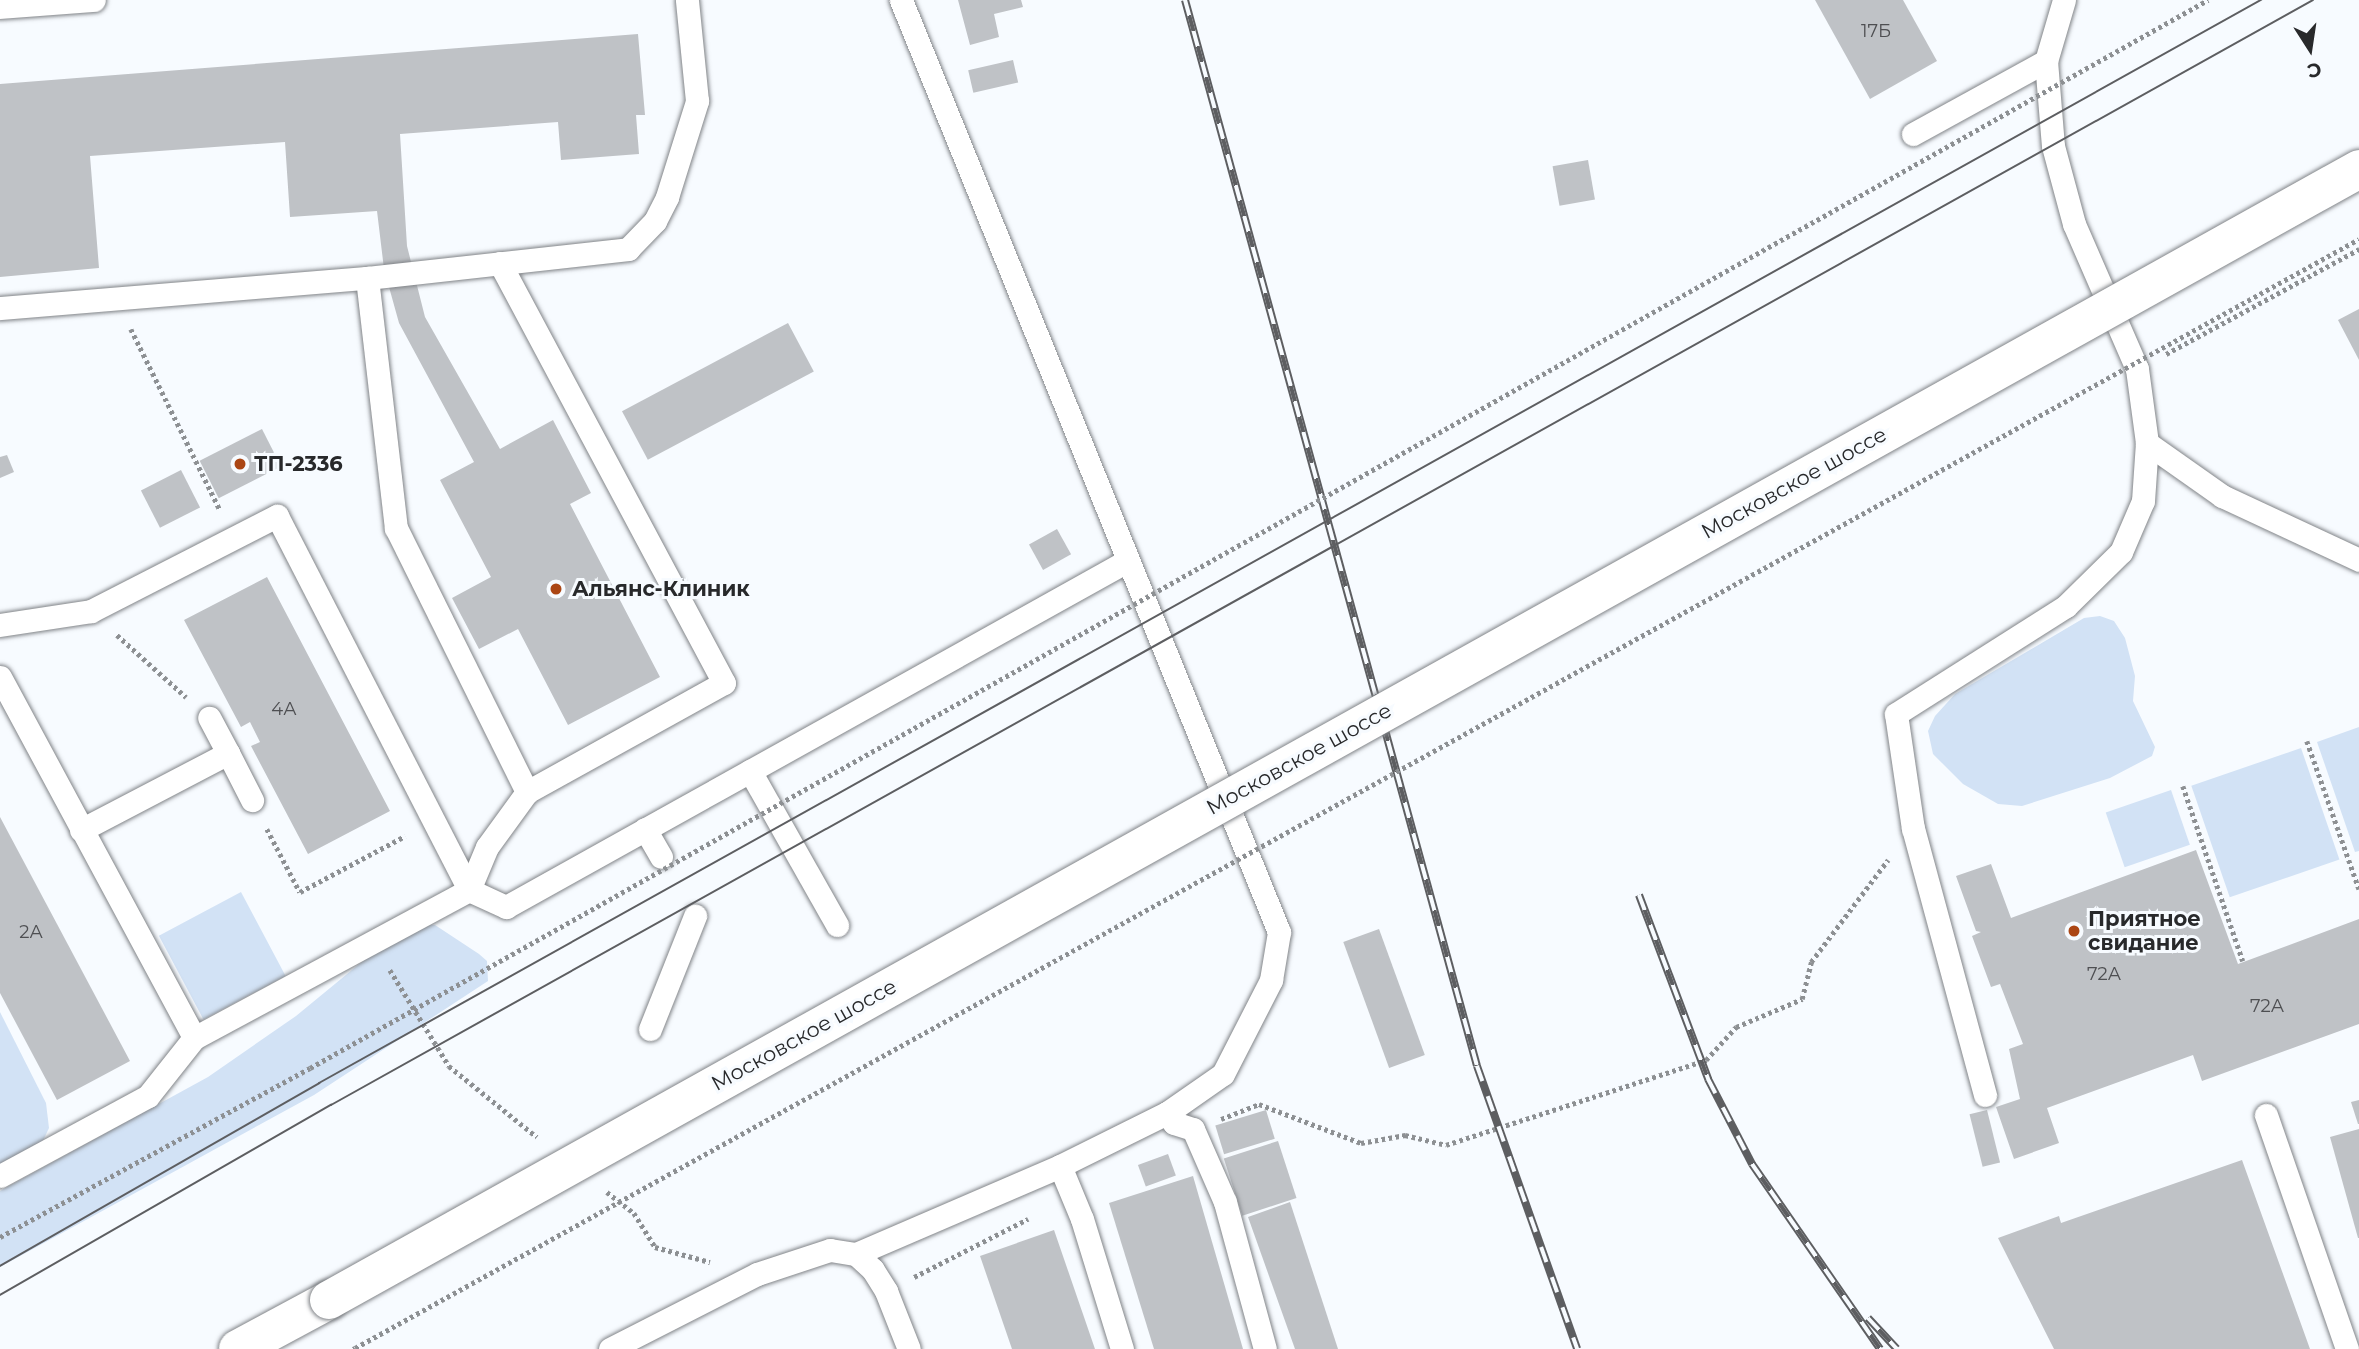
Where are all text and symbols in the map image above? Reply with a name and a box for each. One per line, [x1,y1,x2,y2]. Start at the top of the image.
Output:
north arrow [2275,14,2345,84]
house number: 17Б [1861,20,1891,42]
text: С [2305,57,2324,83]
street label: Московское шоссе [1697,422,1891,544]
place label: ТП-2336 [254,451,343,477]
marker: ТП-2336 [232,456,248,472]
place label: Альянс-Клиник [572,576,750,602]
marker: Альянс-Клиник [546,579,566,599]
house number: 4А [271,698,297,720]
street label: Московское шоссе [1202,698,1396,820]
place label: Приятное свидание [2088,906,2201,956]
house number: 2А [19,921,43,943]
marker: Приятное свидание [2066,923,2082,939]
house number: 72А [2087,963,2121,985]
street label: Московское шоссе [707,974,901,1096]
house number: 72А [2250,995,2284,1017]

